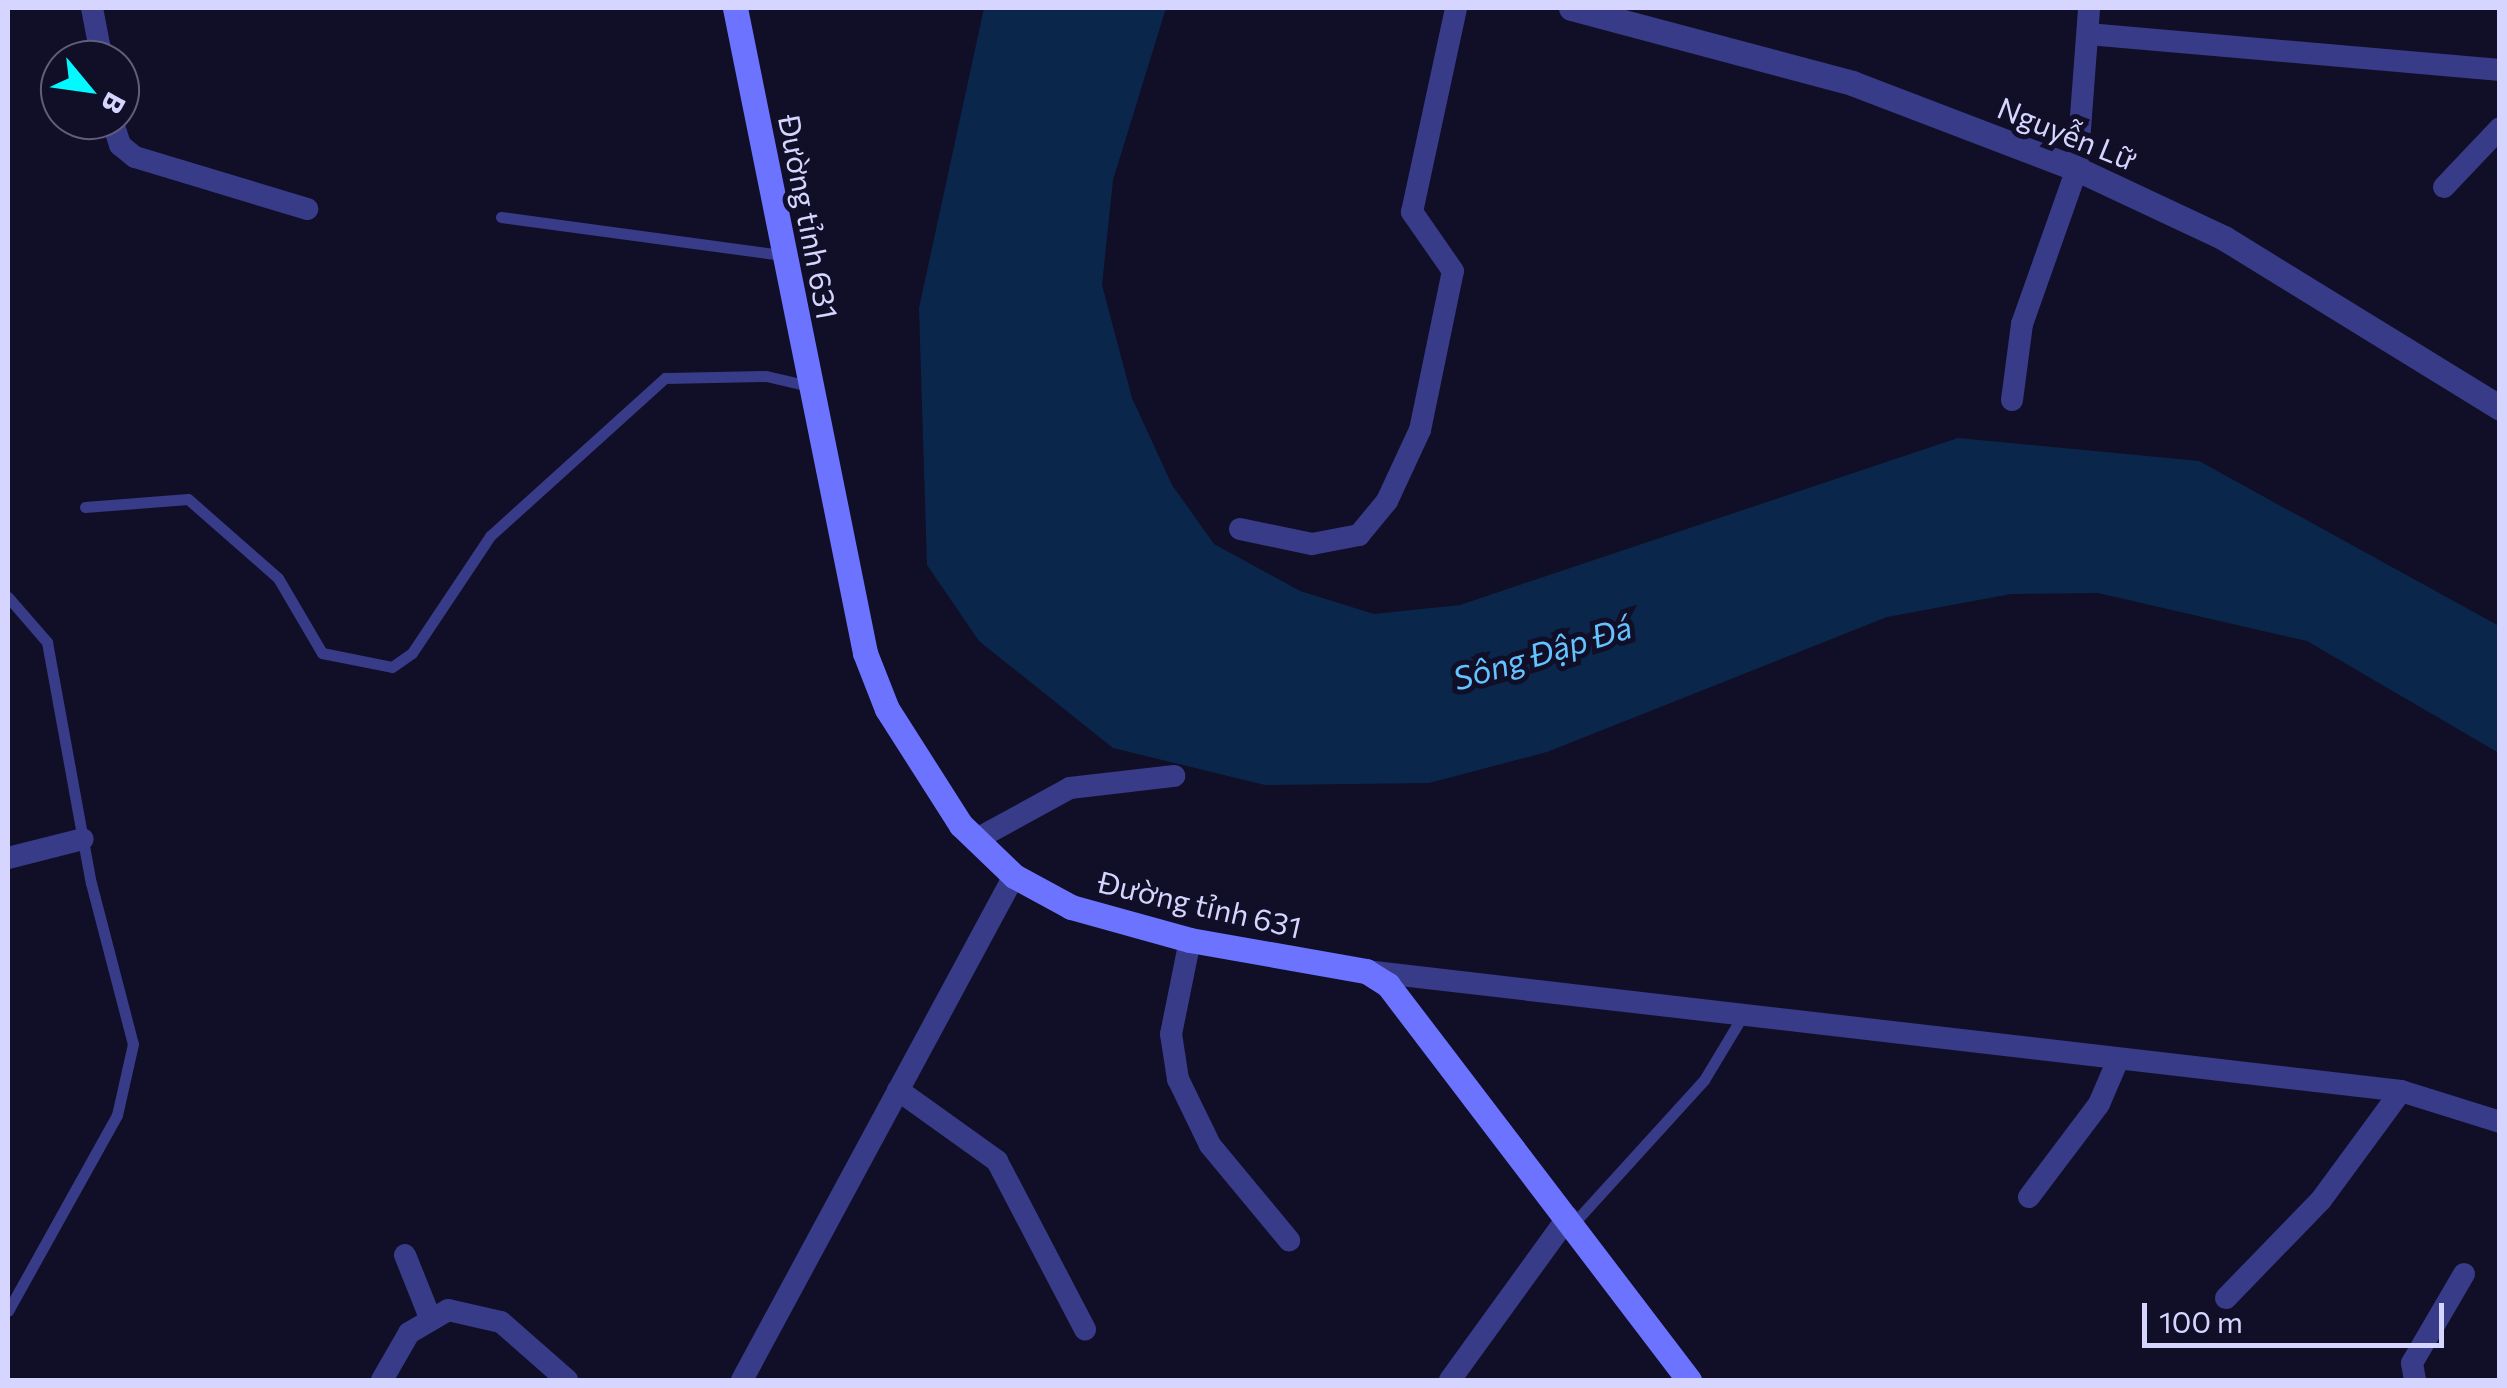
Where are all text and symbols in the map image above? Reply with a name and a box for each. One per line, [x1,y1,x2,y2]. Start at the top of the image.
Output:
north arrow [40,40,140,140]
text: B [95,87,134,120]
street label: Nguyễn Lữ [1993,89,2141,177]
street label: Đường tỉnh 631 [772,112,846,322]
water label: Sông Đập Đá [1448,607,1636,697]
street label: Đường tỉnh 631 [1095,863,1305,945]
scale bar [2147,1283,2450,1345]
text: 100 m [2159,1302,2243,1339]

